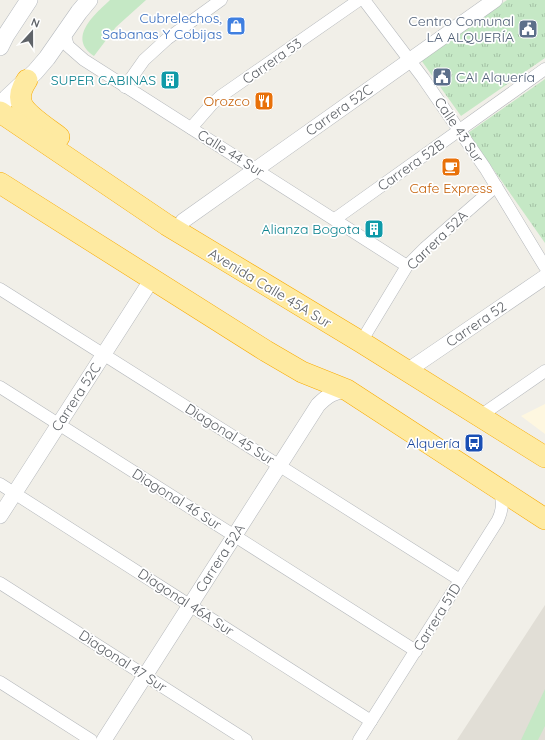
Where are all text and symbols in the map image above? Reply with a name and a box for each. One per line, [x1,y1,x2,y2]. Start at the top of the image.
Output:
place label: Cubrelechos, Sabanas Y Cobijas [102,9,222,43]
north arrow [12,12,52,52]
place label: Centro Comunal LA ALQUERÍA [409,12,514,46]
text: N [29,15,42,31]
shop icon: Cubrelechos, Sabanas Y Cobijas [225,15,247,37]
public building icon: Centro Comunal LA ALQUERÍA [517,18,539,40]
street label: Carrera 53 [239,34,305,88]
public building icon: CAI Alquería [431,66,453,88]
place label: CAI Alquería [456,68,535,86]
building icon: SUPER CABINAS [159,69,181,91]
place label: SUPER CABINAS [51,71,156,89]
street label: Carrera 52C [302,80,376,140]
restaurant icon: Orozco [253,90,275,112]
place label: Orozco [204,92,250,110]
street label: Calle 43 Sur [430,94,488,167]
street label: Calle 44 Sur [194,125,268,181]
street label: Carrera 52B [374,135,448,195]
cafe icon: Cafe Express [440,156,462,178]
place label: Cafe Express [409,179,493,197]
street label: Carrera 52A [403,206,471,274]
building icon: Alianza Bogota [363,218,385,240]
place label: Alianza Bogota [261,220,360,238]
street label: Avenida Calle 45A Sur [205,244,335,332]
street label: Carrera 52 [442,297,510,351]
street label: Carrera 52C [47,359,105,435]
street label: Diagonal 45 Sur [182,399,279,469]
bus stop icon: Alquería [463,432,485,454]
place label: Alquería [407,434,460,452]
street label: Diagonal 46 Sur [129,464,226,534]
street label: Carrera 52A [191,520,249,596]
street label: Diagonal 46A Sur [135,564,238,640]
street label: Carrera 51D [409,580,465,654]
street label: Diagonal 47 Sur [76,626,171,696]

